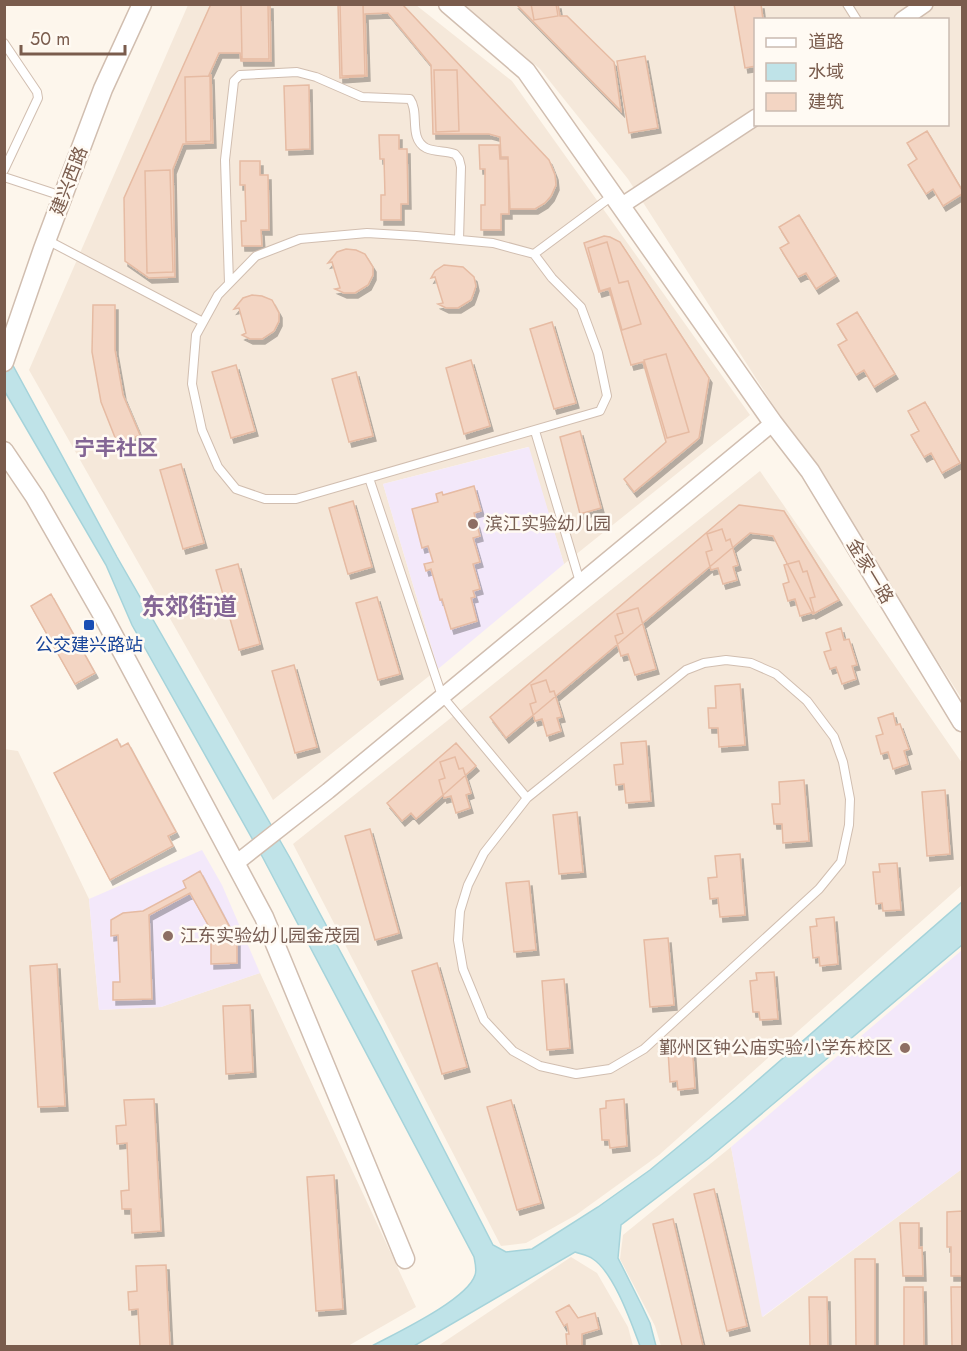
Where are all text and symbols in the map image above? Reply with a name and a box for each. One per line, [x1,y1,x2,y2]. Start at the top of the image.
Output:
scale bar [21,18,124,56]
legend [754,18,949,126]
text: 50 m [30,26,70,52]
text: 道路 [808,29,844,55]
text: 水域 [808,59,844,85]
text: 建筑 [808,89,844,115]
street label: 建兴西路 [44,143,94,219]
district label: 宁丰社区 [74,433,158,463]
place label: 滨江实验幼儿园 [485,511,611,537]
marker: 滨江实验幼儿园 [466,517,480,531]
street label: 金家一路 [840,533,900,609]
district label: 东郊街道 [141,589,237,624]
marker: 公交建兴路站 [82,618,96,632]
place label: 公交建兴路站 [35,632,143,658]
place label: 江东实验幼儿园金茂园 [180,923,360,949]
marker: 江东实验幼儿园金茂园 [161,929,175,943]
place label: 鄞州区钟公庙实验小学东校区 [659,1035,893,1061]
marker: 鄞州区钟公庙实验小学东校区 [898,1041,912,1055]

